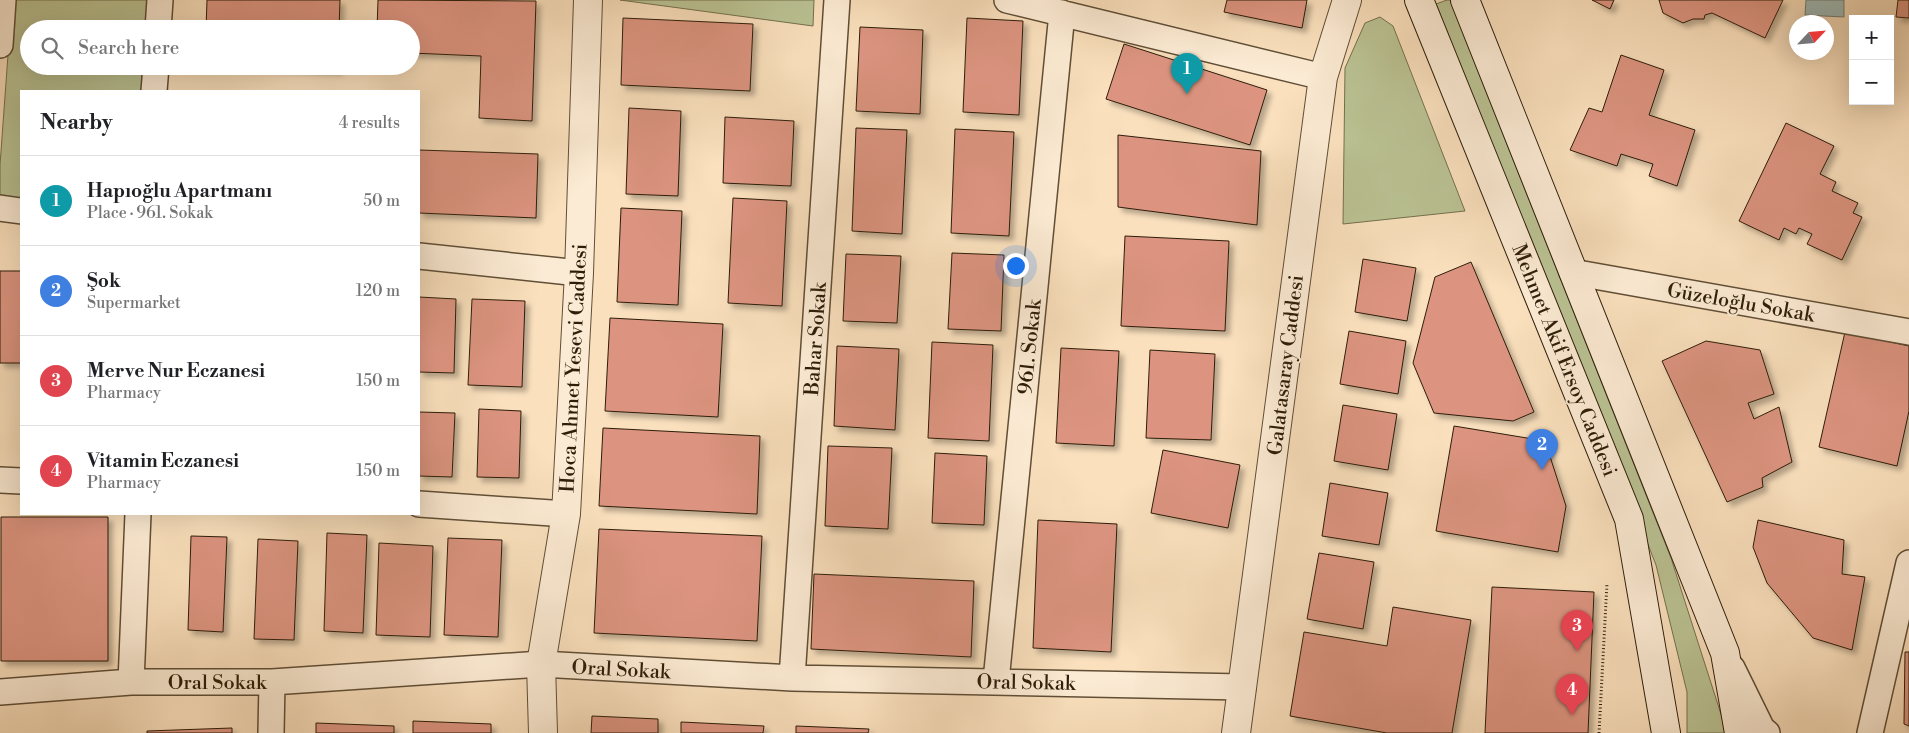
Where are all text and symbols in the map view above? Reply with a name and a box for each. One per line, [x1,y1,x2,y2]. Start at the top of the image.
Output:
north arrow [1789,15,1834,60]
map controls [1849,15,1894,105]
button: + [1849,15,1894,60]
search box [20,20,420,75]
icon: search [38,34,66,62]
text: Search here [78,36,179,60]
pin: 1 [1171,53,1203,94]
button: − [1849,60,1894,105]
text: Nearby [40,110,113,136]
text: 4 results [339,113,400,133]
text: Hapıoğlu Apartmanı [87,179,272,203]
text: 1 [52,191,60,211]
text: 50 m [363,191,400,211]
text: Place · 961. Sokak [87,203,213,223]
street label: Mehmet Akif Ersoy Caddesi [1505,241,1622,481]
street label: Hoca Ahmet Yesevi Caddesi [555,243,594,493]
your location [1003,253,1029,279]
text: Şok [87,269,121,293]
street label: Galatasaray Caddesi [1263,273,1310,457]
street label: Güzeloğlu Sokak [1665,278,1818,329]
street label: Bahar Sokak [800,280,833,398]
text: 2 [51,281,61,301]
text: 120 m [356,281,400,301]
text: Supermarket [87,293,181,313]
street label: 961. Sokak [1013,297,1048,396]
text: Merve Nur Eczanesi [87,359,265,383]
text: 3 [51,371,61,391]
text: 150 m [356,371,400,391]
text: Pharmacy [87,383,161,403]
pin: 2 [1526,429,1558,470]
text: Vitamin Eczanesi [87,449,239,473]
text: 4 [51,461,61,481]
text: 150 m [356,461,400,481]
text: Pharmacy [87,473,161,493]
pin: 3 [1561,610,1593,651]
street label: Oral Sokak [571,655,672,686]
street label: Oral Sokak [976,670,1077,697]
street label: Oral Sokak [168,671,268,696]
pin: 4 [1556,674,1588,715]

